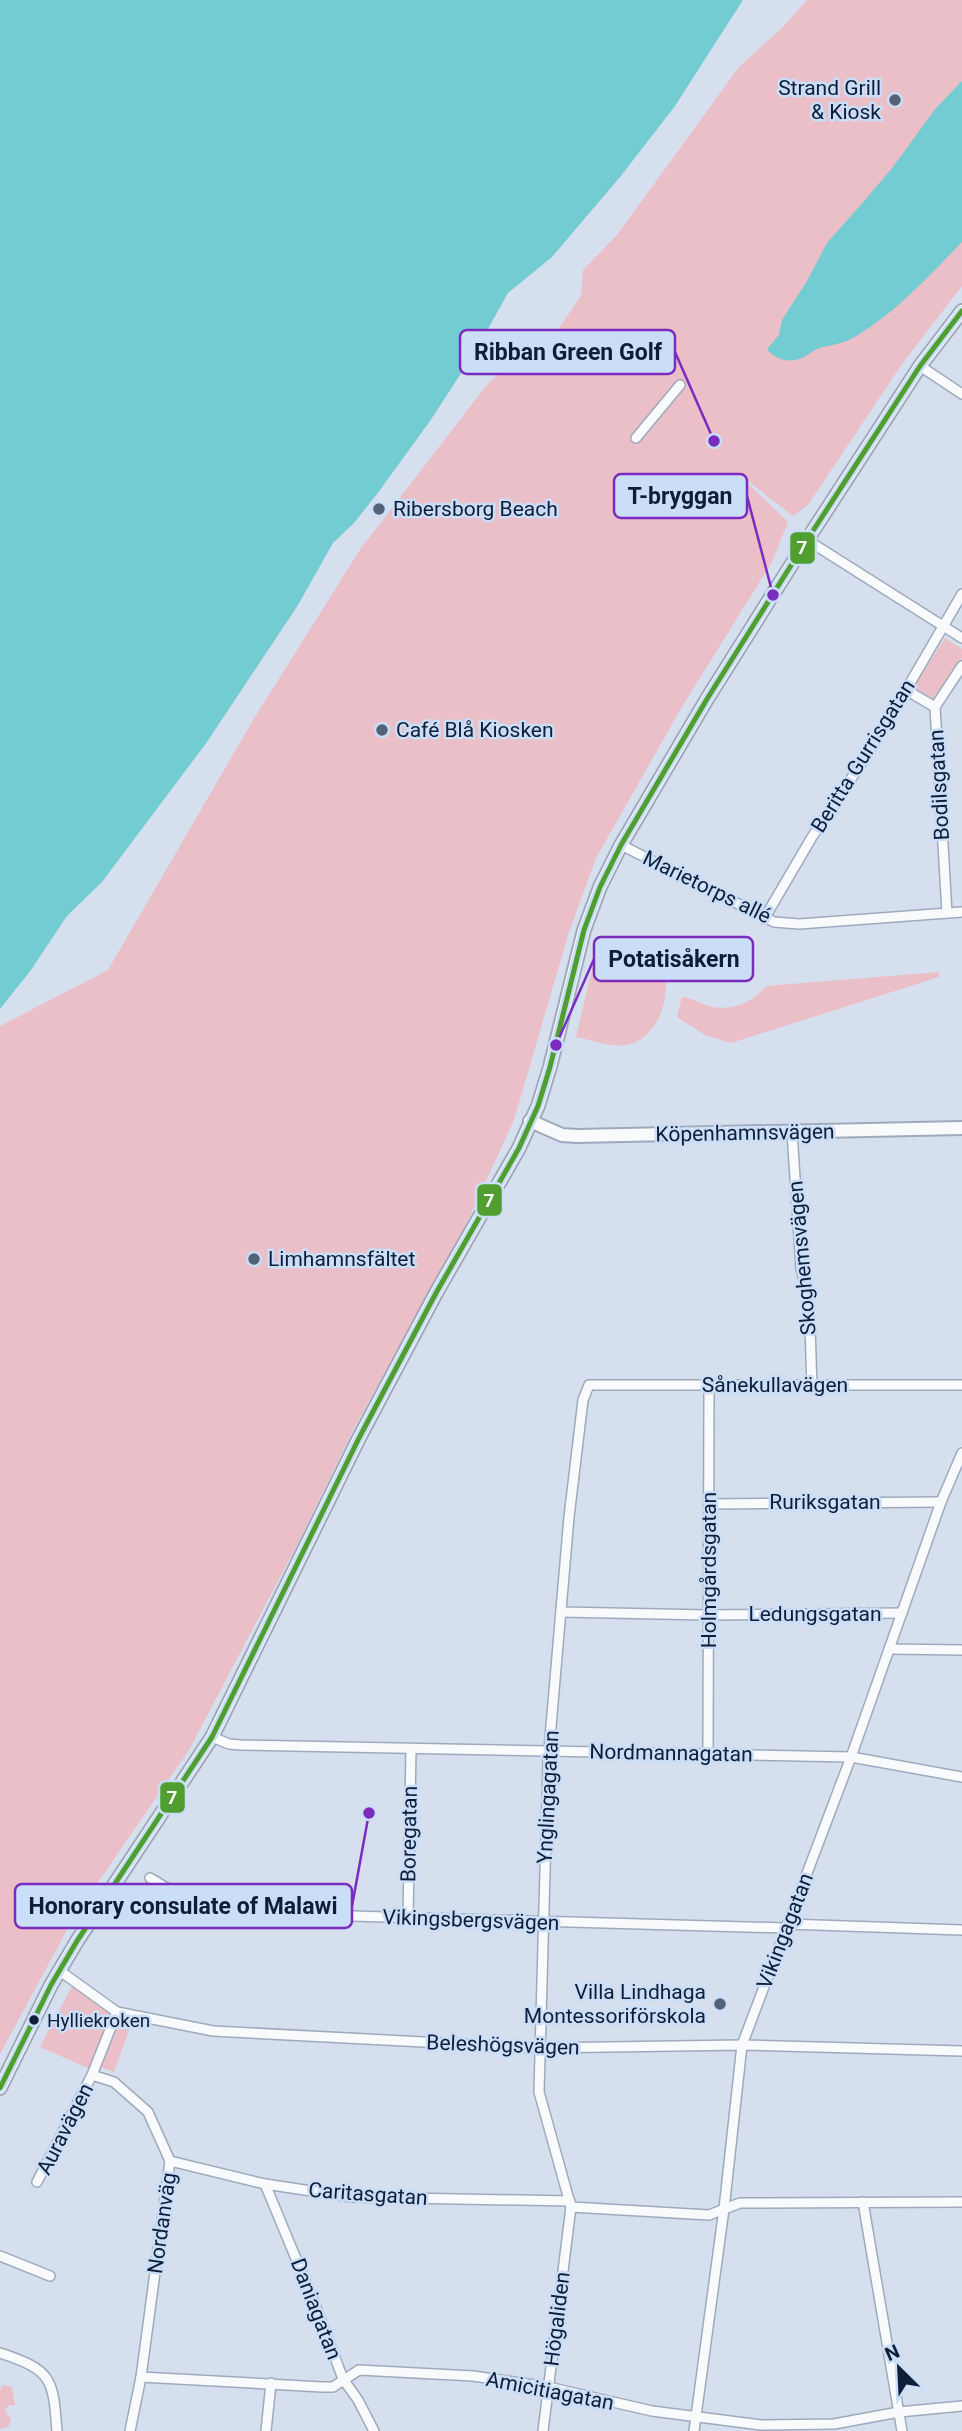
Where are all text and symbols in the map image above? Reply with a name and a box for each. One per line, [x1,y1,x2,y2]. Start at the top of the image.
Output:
place label: Strand Grill & Kiosk [778,76,881,124]
marker: Strand Grill & Kiosk [887,92,903,108]
callout: Ribban Green Golf [460,330,675,374]
text: Ribban Green Golf [474,339,663,366]
callout: T-bryggan [614,474,747,518]
text: T-bryggan [628,483,732,510]
place label: Ribersborg Beach [393,497,558,521]
marker: Ribersborg Beach [371,501,387,517]
line badge: 7 [789,531,816,565]
text: 7 [797,536,808,559]
street label: Beritta Gurrisgatan [806,675,920,837]
place label: Café Blå Kiosken [396,718,554,742]
marker: Café Blå Kiosken [374,722,390,738]
street label: Bodilsgatan [924,729,954,841]
street label: Marietorps allé [639,846,775,928]
callout: Potatisåkern [594,937,753,981]
text: Potatisåkern [608,946,740,973]
street label: Köpenhamnsvägen [655,1119,835,1147]
street label: Skoghemsvägen [783,1180,821,1336]
line badge: 7 [476,1183,503,1217]
text: 7 [484,1189,495,1212]
place label: Limhamnsfältet [268,1247,416,1271]
marker: Limhamnsfältet [246,1251,262,1267]
street label: Sånekullavägen [702,1373,848,1397]
street label: Ruriksgatan [769,1490,881,1514]
street label: Holmgårdsgatan [697,1492,721,1648]
street label: Ledungsgatan [748,1602,882,1626]
street label: Ynglingagatan [533,1730,563,1864]
street label: Nordmannagatan [589,1740,753,1766]
line badge: 7 [159,1781,186,1814]
text: 7 [167,1786,178,1809]
street label: Boregatan [396,1786,422,1882]
street label: Vikingagatan [752,1870,818,1992]
callout: Honorary consulate of Malawi [15,1884,352,1928]
text: Honorary consulate of Malawi [29,1893,338,1920]
street label: Vikingsbergsvägen [382,1905,560,1935]
place label: Villa Lindhaga Montessoriförskola [524,1980,706,2028]
marker: Villa Lindhaga Montessoriförskola [712,1996,728,2012]
place label: Hylliekroken [47,2009,150,2032]
marker: Hylliekroken [27,2013,41,2027]
street label: Beleshögsvägen [426,2030,580,2060]
street label: Auravägen [32,2079,98,2179]
street label: Nordanväg [143,2171,181,2275]
street label: Caritasgatan [308,2178,428,2210]
street label: Daniagatan [286,2255,346,2363]
street label: Högaliden [539,2270,575,2368]
north arrow [864,2333,934,2403]
text: N [881,2340,903,2366]
street label: Amicitiagatan [484,2367,616,2415]

